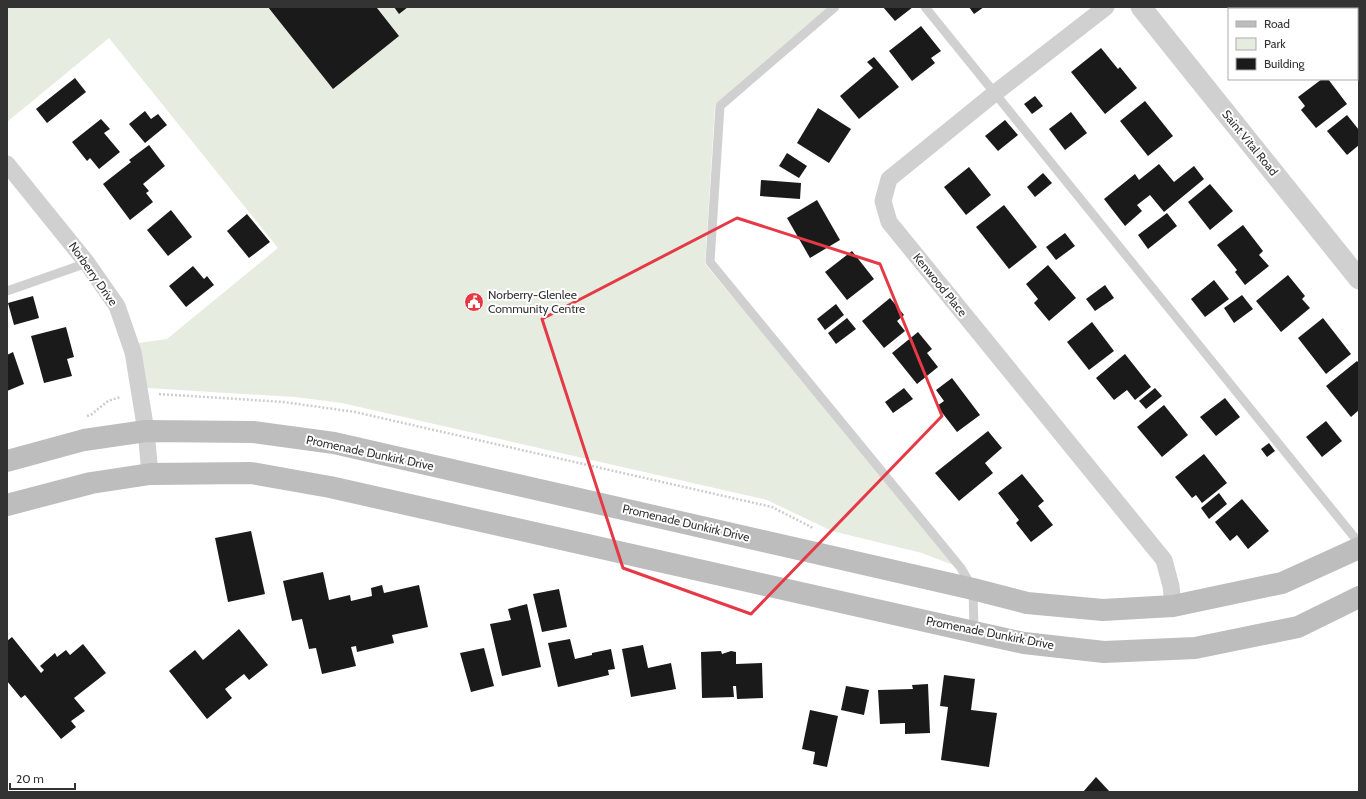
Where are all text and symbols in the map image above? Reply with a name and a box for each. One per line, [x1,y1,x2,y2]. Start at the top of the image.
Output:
legend [1228,8,1358,80]
text: Road [1264,16,1290,31]
text: Park [1264,36,1286,51]
text: Building [1264,56,1306,71]
street label: Saint Vital Road [1219,107,1282,179]
street label: Norberry Drive [66,239,121,309]
street label: Kenwood Place [910,250,971,319]
place label: Norberry-Glenlee Community Centre [488,287,585,316]
public building icon: Norberry-Glenlee Community Centre [463,291,485,313]
street label: Promenade Dunkirk Drive [305,432,435,473]
street label: Promenade Dunkirk Drive [621,501,751,544]
street label: Promenade Dunkirk Drive [925,613,1055,652]
scale bar [10,765,75,791]
text: 20 m [16,771,44,786]

